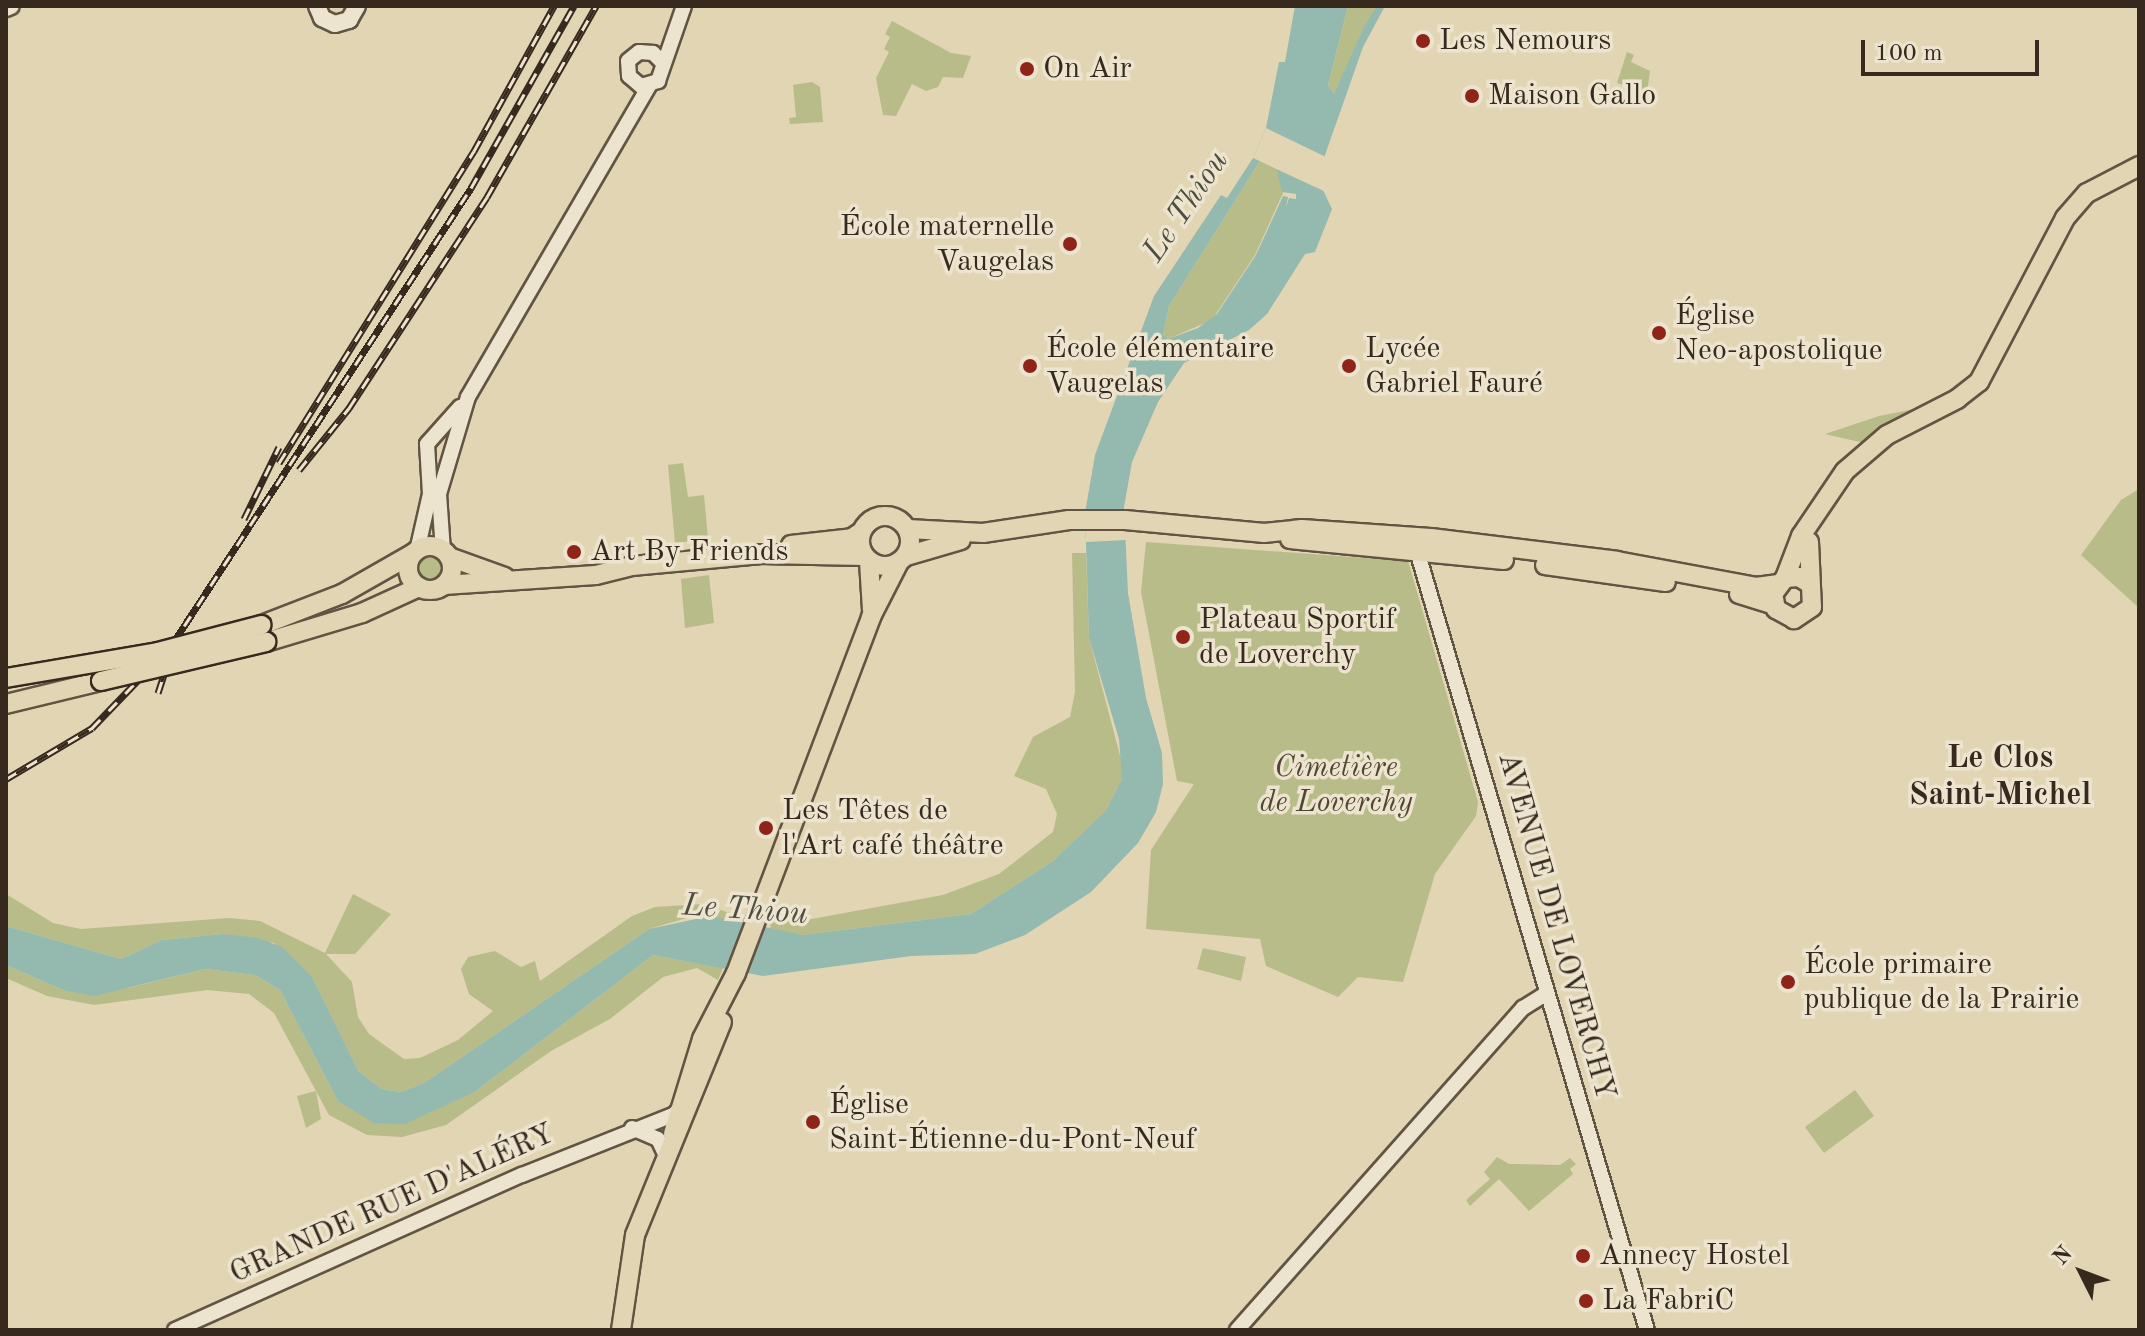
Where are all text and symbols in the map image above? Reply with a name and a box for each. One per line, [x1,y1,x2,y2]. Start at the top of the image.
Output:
place label: Les Nemours [1439,23,1611,59]
scale bar [1865,24,2043,74]
marker: Les Nemours [1414,32,1432,50]
text: 100 m [1875,42,1943,66]
place label: On Air [1043,51,1132,87]
marker: On Air [1018,60,1036,78]
place label: Maison Gallo [1488,78,1656,114]
marker: Maison Gallo [1463,87,1481,105]
water label: Le Thiou [1136,144,1238,270]
place label: École maternelle Vaugelas [840,209,1054,280]
marker: École maternelle Vaugelas [1061,235,1079,253]
place label: Église Neo-apostolique [1675,298,1883,368]
marker: Église Neo-apostolique [1650,324,1668,342]
place label: École élémentaire Vaugelas [1046,331,1274,402]
place label: Lycée Gabriel Fauré [1365,331,1543,402]
marker: École élémentaire Vaugelas [1021,357,1039,375]
marker: Lycée Gabriel Fauré [1340,357,1358,375]
place label: Art By Friends [590,534,788,570]
marker: Art By Friends [565,543,583,561]
place label: Plateau Sportif de Loverchy [1199,602,1396,672]
marker: Plateau Sportif de Loverchy [1174,628,1192,646]
district label: Le Clos Saint-Michel [1909,741,2091,816]
street label: AVENUE DE LOVERCHY [1489,748,1623,1104]
park label: Cimetière de Loverchy [1259,750,1413,820]
place label: Les Têtes de l'Art café théâtre [782,793,1003,864]
marker: Les Têtes de l'Art café théâtre [757,819,775,837]
water label: Le Thiou [681,887,809,935]
place label: École primaire publique de la Prairie [1804,947,2079,1018]
marker: École primaire publique de la Prairie [1779,973,1797,991]
place label: Église Saint-Étienne-du-Pont-Neuf [829,1087,1196,1158]
marker: Église Saint-Étienne-du-Pont-Neuf [804,1113,822,1131]
street label: GRANDE RUE D'ALÉRY [224,1116,560,1292]
north arrow [2041,1232,2121,1312]
place label: Annecy Hostel [1599,1238,1789,1274]
text: N [2049,1242,2077,1270]
marker: Annecy Hostel [1574,1247,1592,1265]
place label: La FabriC [1602,1283,1734,1319]
marker: La FabriC [1577,1292,1595,1310]

